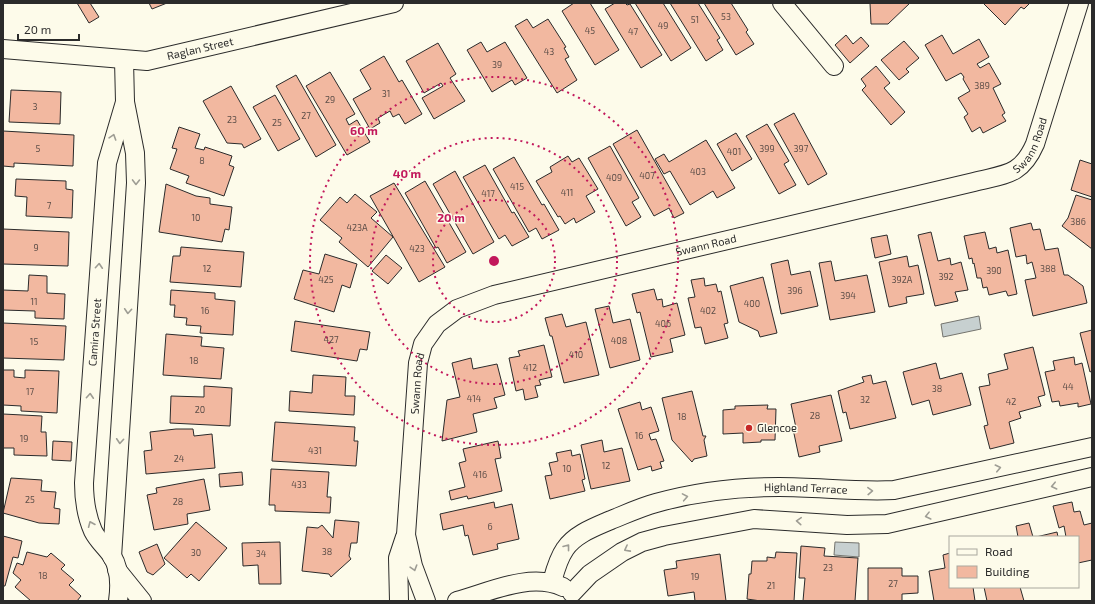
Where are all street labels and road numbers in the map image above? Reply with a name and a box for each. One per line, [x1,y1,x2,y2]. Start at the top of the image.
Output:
street label: Raglan Street [165,34,234,62]
street label: Swann Road [1010,116,1049,175]
street label: Swann Road [674,231,738,258]
street label: Camira Street [85,298,103,367]
street label: Swann Road [407,351,426,415]
street label: Highland Terrace [764,480,848,496]

